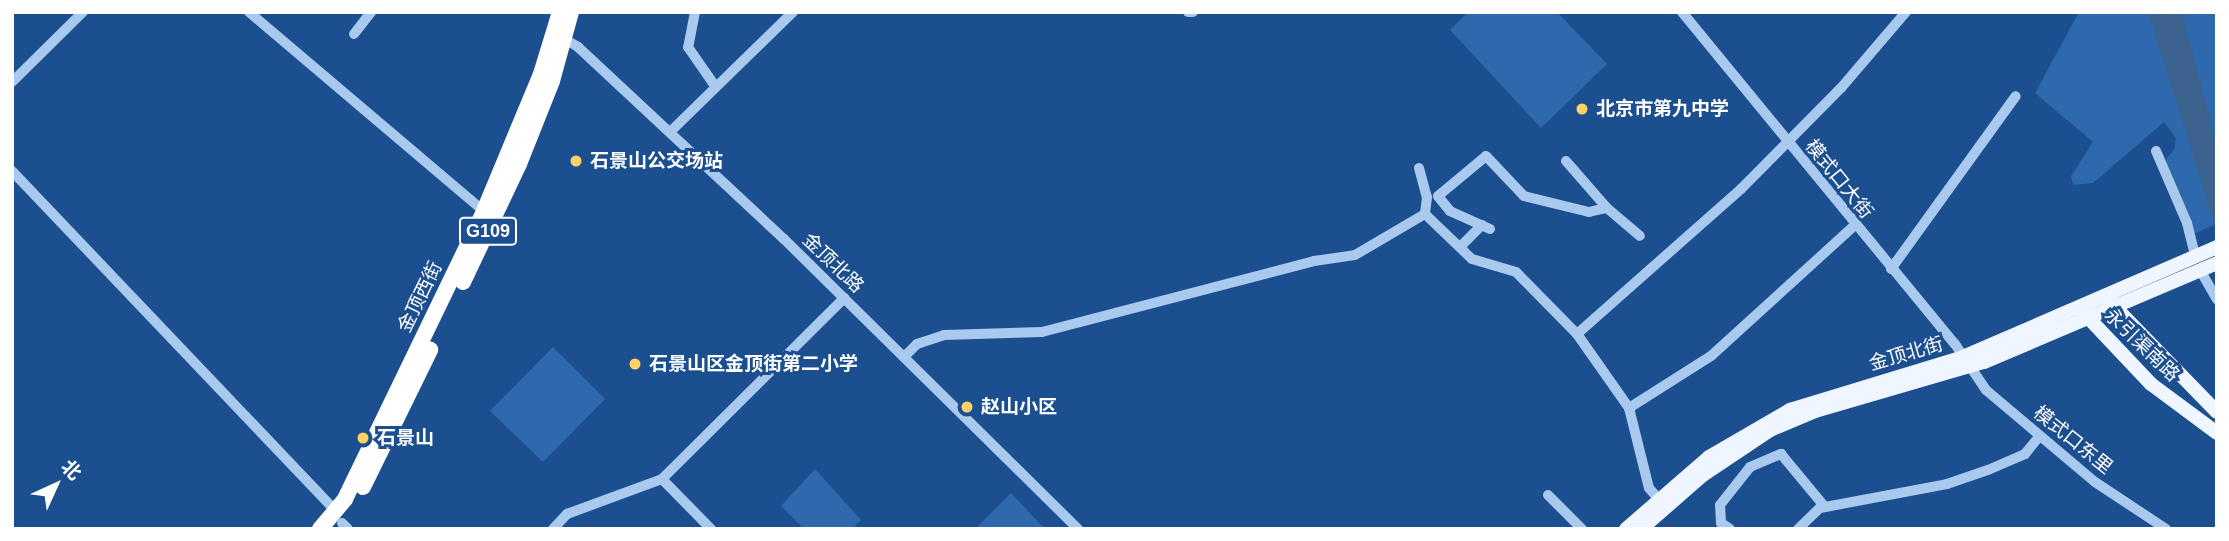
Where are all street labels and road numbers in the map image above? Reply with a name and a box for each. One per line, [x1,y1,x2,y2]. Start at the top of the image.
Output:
street label: 模式口大街 [1800,135,1878,223]
road number: G109 [458,216,518,246]
street label: 金顶北路 [798,228,868,298]
street label: 金顶西街 [393,258,447,336]
street label: 永引渠南路 [2100,304,2184,386]
street label: 金顶北街 [1866,333,1946,375]
street label: 模式口东里 [2029,401,2117,479]

